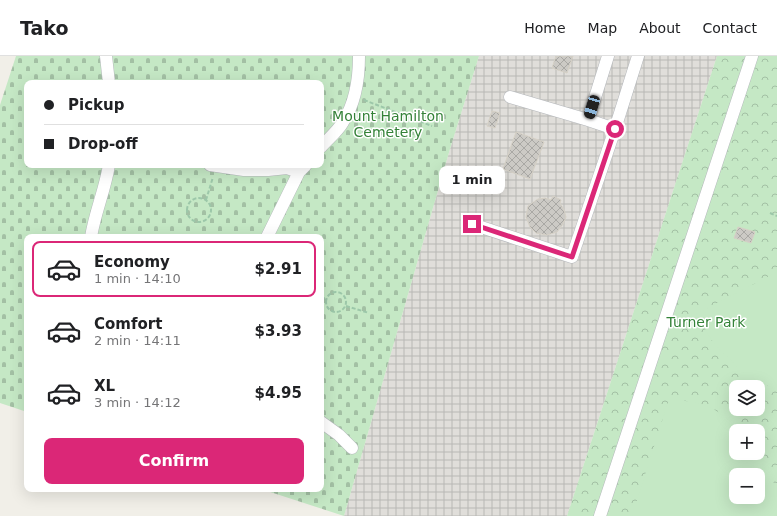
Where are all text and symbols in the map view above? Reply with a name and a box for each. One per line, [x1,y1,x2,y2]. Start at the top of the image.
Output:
text: Tako [20,17,69,39]
text: Home [524,20,566,36]
text: Map [588,20,617,36]
text: About [639,20,681,36]
text: Contact [703,20,757,36]
car [583,94,601,120]
text: Pickup [68,96,124,114]
park label: Mount Hamilton Cemetery [332,108,444,140]
route start [606,120,624,138]
text: Drop-off [68,135,138,153]
callout: 1 min [439,166,505,194]
text: 1 min [452,172,492,187]
route end [463,215,481,233]
icon: car [46,251,82,287]
text: Economy [94,253,170,271]
text: $2.91 [255,260,302,278]
text: 1 min · 14:10 [94,271,181,286]
icon: car [46,313,82,349]
park label: Turner Park [666,314,746,330]
text: Comfort [94,315,162,333]
text: $3.93 [255,322,302,340]
text: 2 min · 14:11 [94,333,181,348]
icon: car [46,375,82,411]
text: XL [94,377,115,395]
map controls [729,380,765,504]
button: layers [729,380,765,416]
text: $4.95 [255,384,302,402]
text: 3 min · 14:12 [94,395,181,410]
button: + [729,424,765,460]
button: Confirm [44,438,304,484]
button: − [729,468,765,504]

